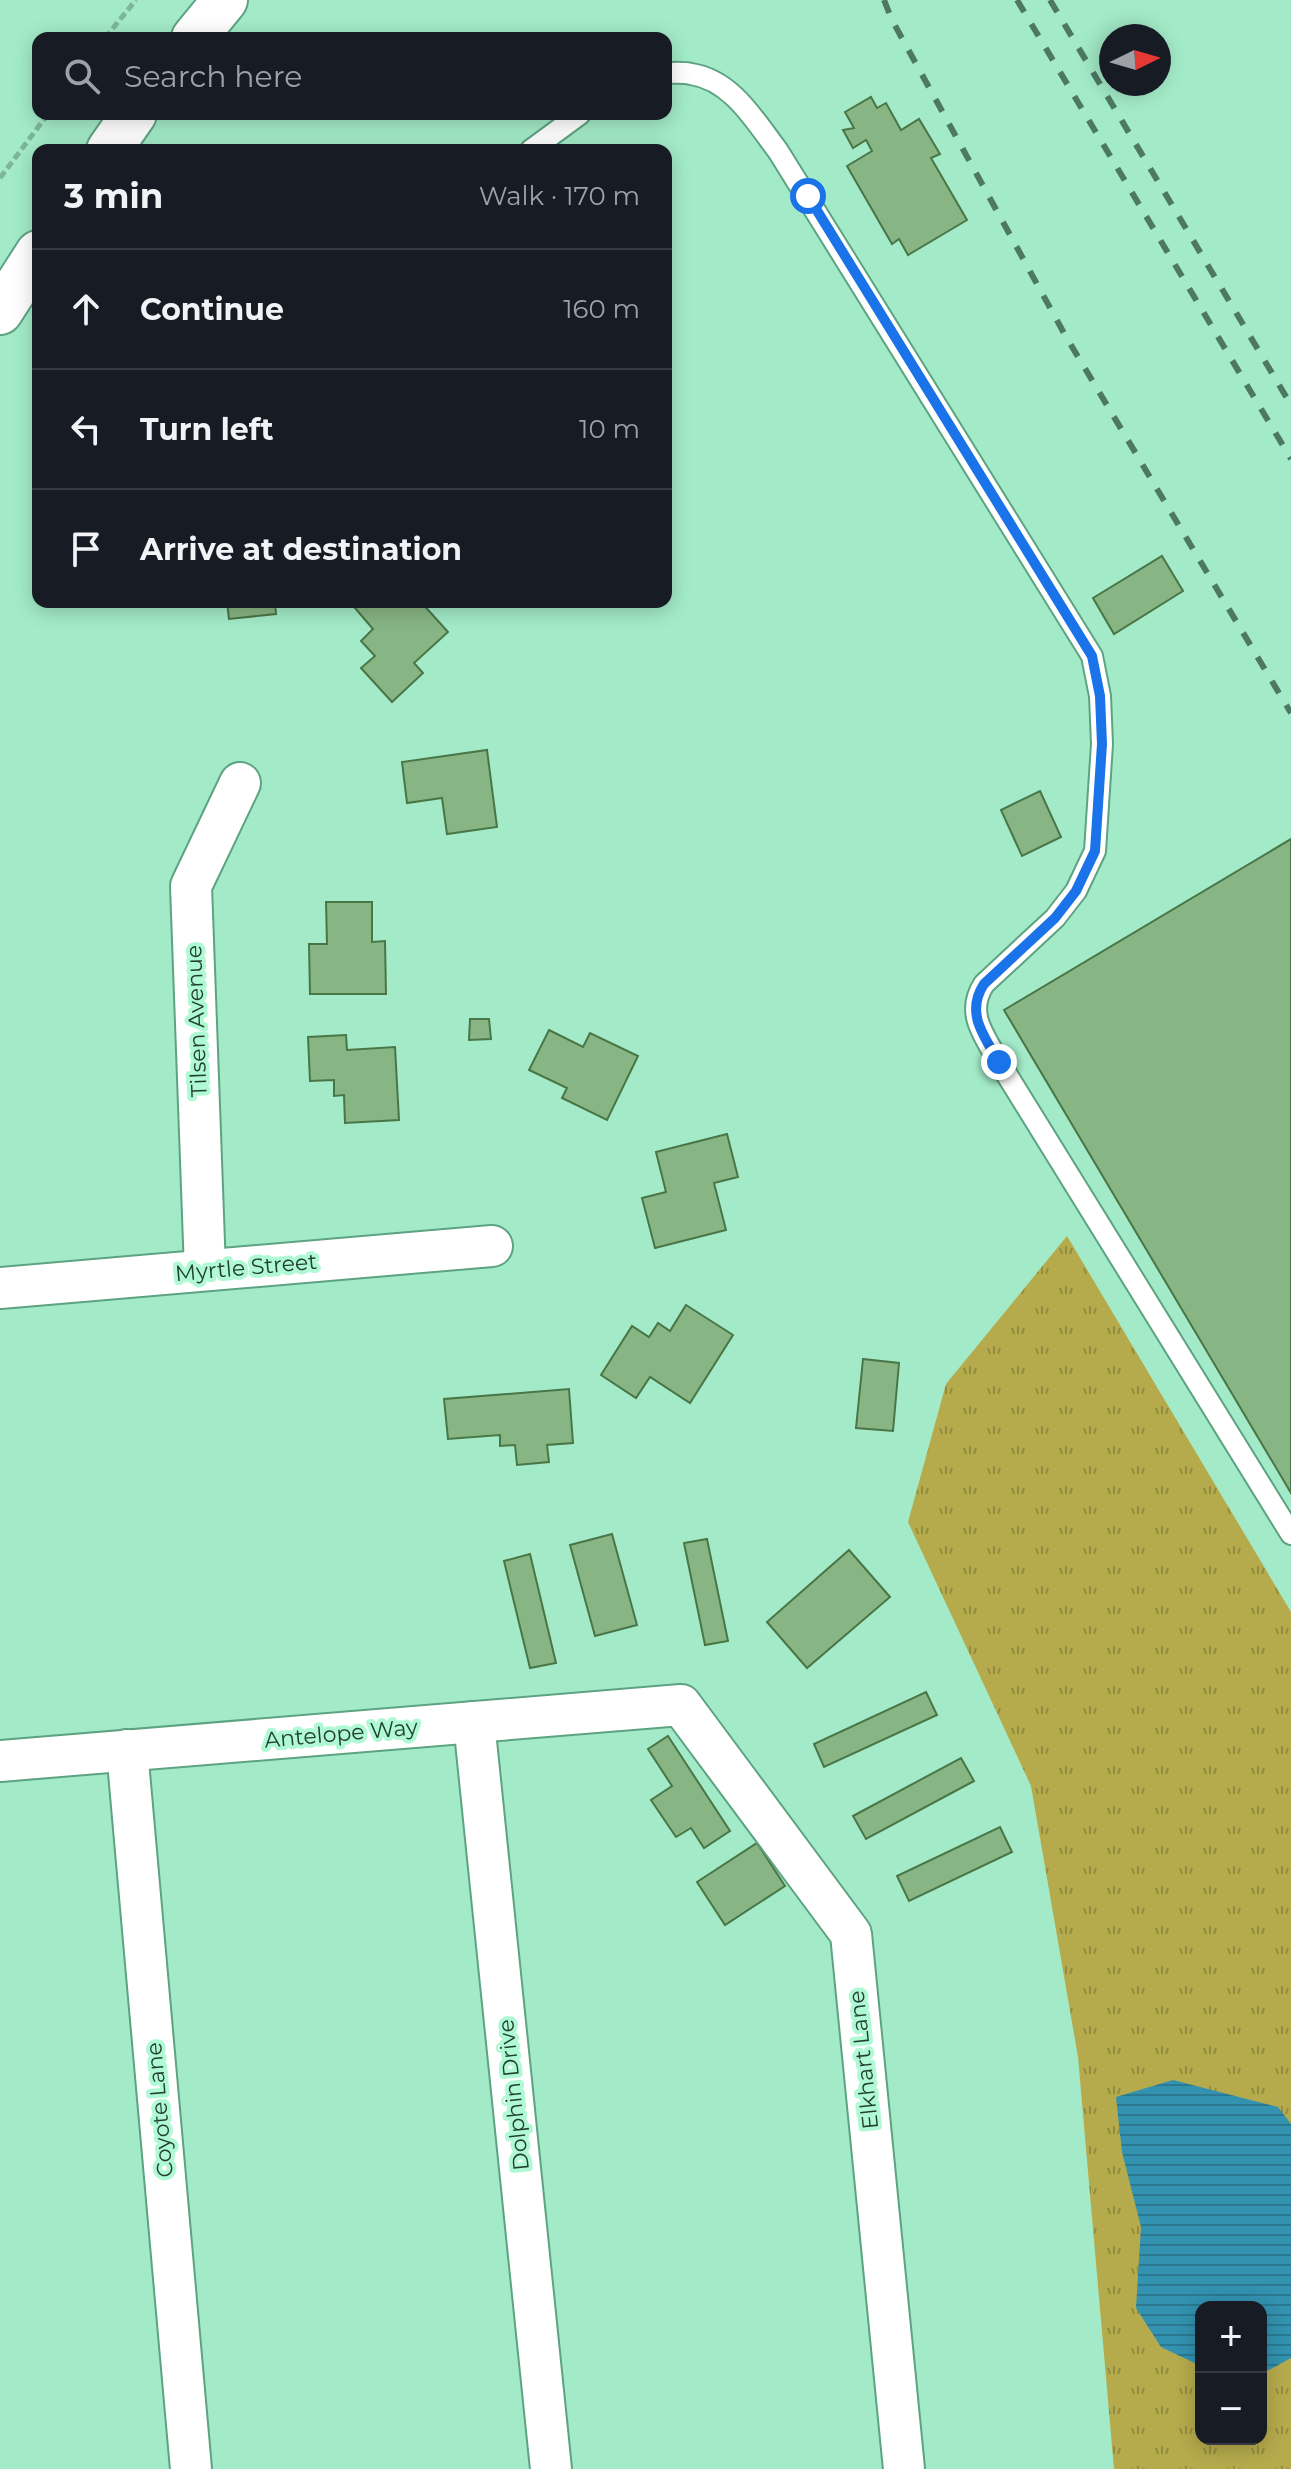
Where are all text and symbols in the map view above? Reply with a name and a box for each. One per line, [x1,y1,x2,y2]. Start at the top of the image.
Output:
north arrow [1099,24,1171,96]
search box [32,32,672,120]
icon: search [60,54,104,98]
text: Search here [124,58,302,95]
text: 3 min [64,175,163,217]
route start [790,178,826,214]
text: Walk · 170 m [479,180,640,212]
icon: ahead [64,287,108,331]
text: Continue [140,291,284,328]
text: 160 m [563,293,640,325]
icon: left [64,407,108,451]
text: Turn left [140,411,273,448]
text: 10 m [579,413,640,445]
icon: arrive [64,527,108,571]
text: Arrive at destination [140,531,462,568]
street label: Tilsen Avenue [180,944,213,1097]
route end [981,1044,1017,1080]
street label: Myrtle Street [174,1248,318,1287]
street label: Antelope Way [263,1713,419,1754]
street label: Elkhart Lane [843,1989,884,2131]
street label: Dolphin Drive [492,2018,535,2172]
street label: Coyote Lane [140,2041,179,2179]
map controls [1195,2301,1267,2445]
button: + [1195,2301,1267,2373]
button: − [1195,2373,1267,2445]

